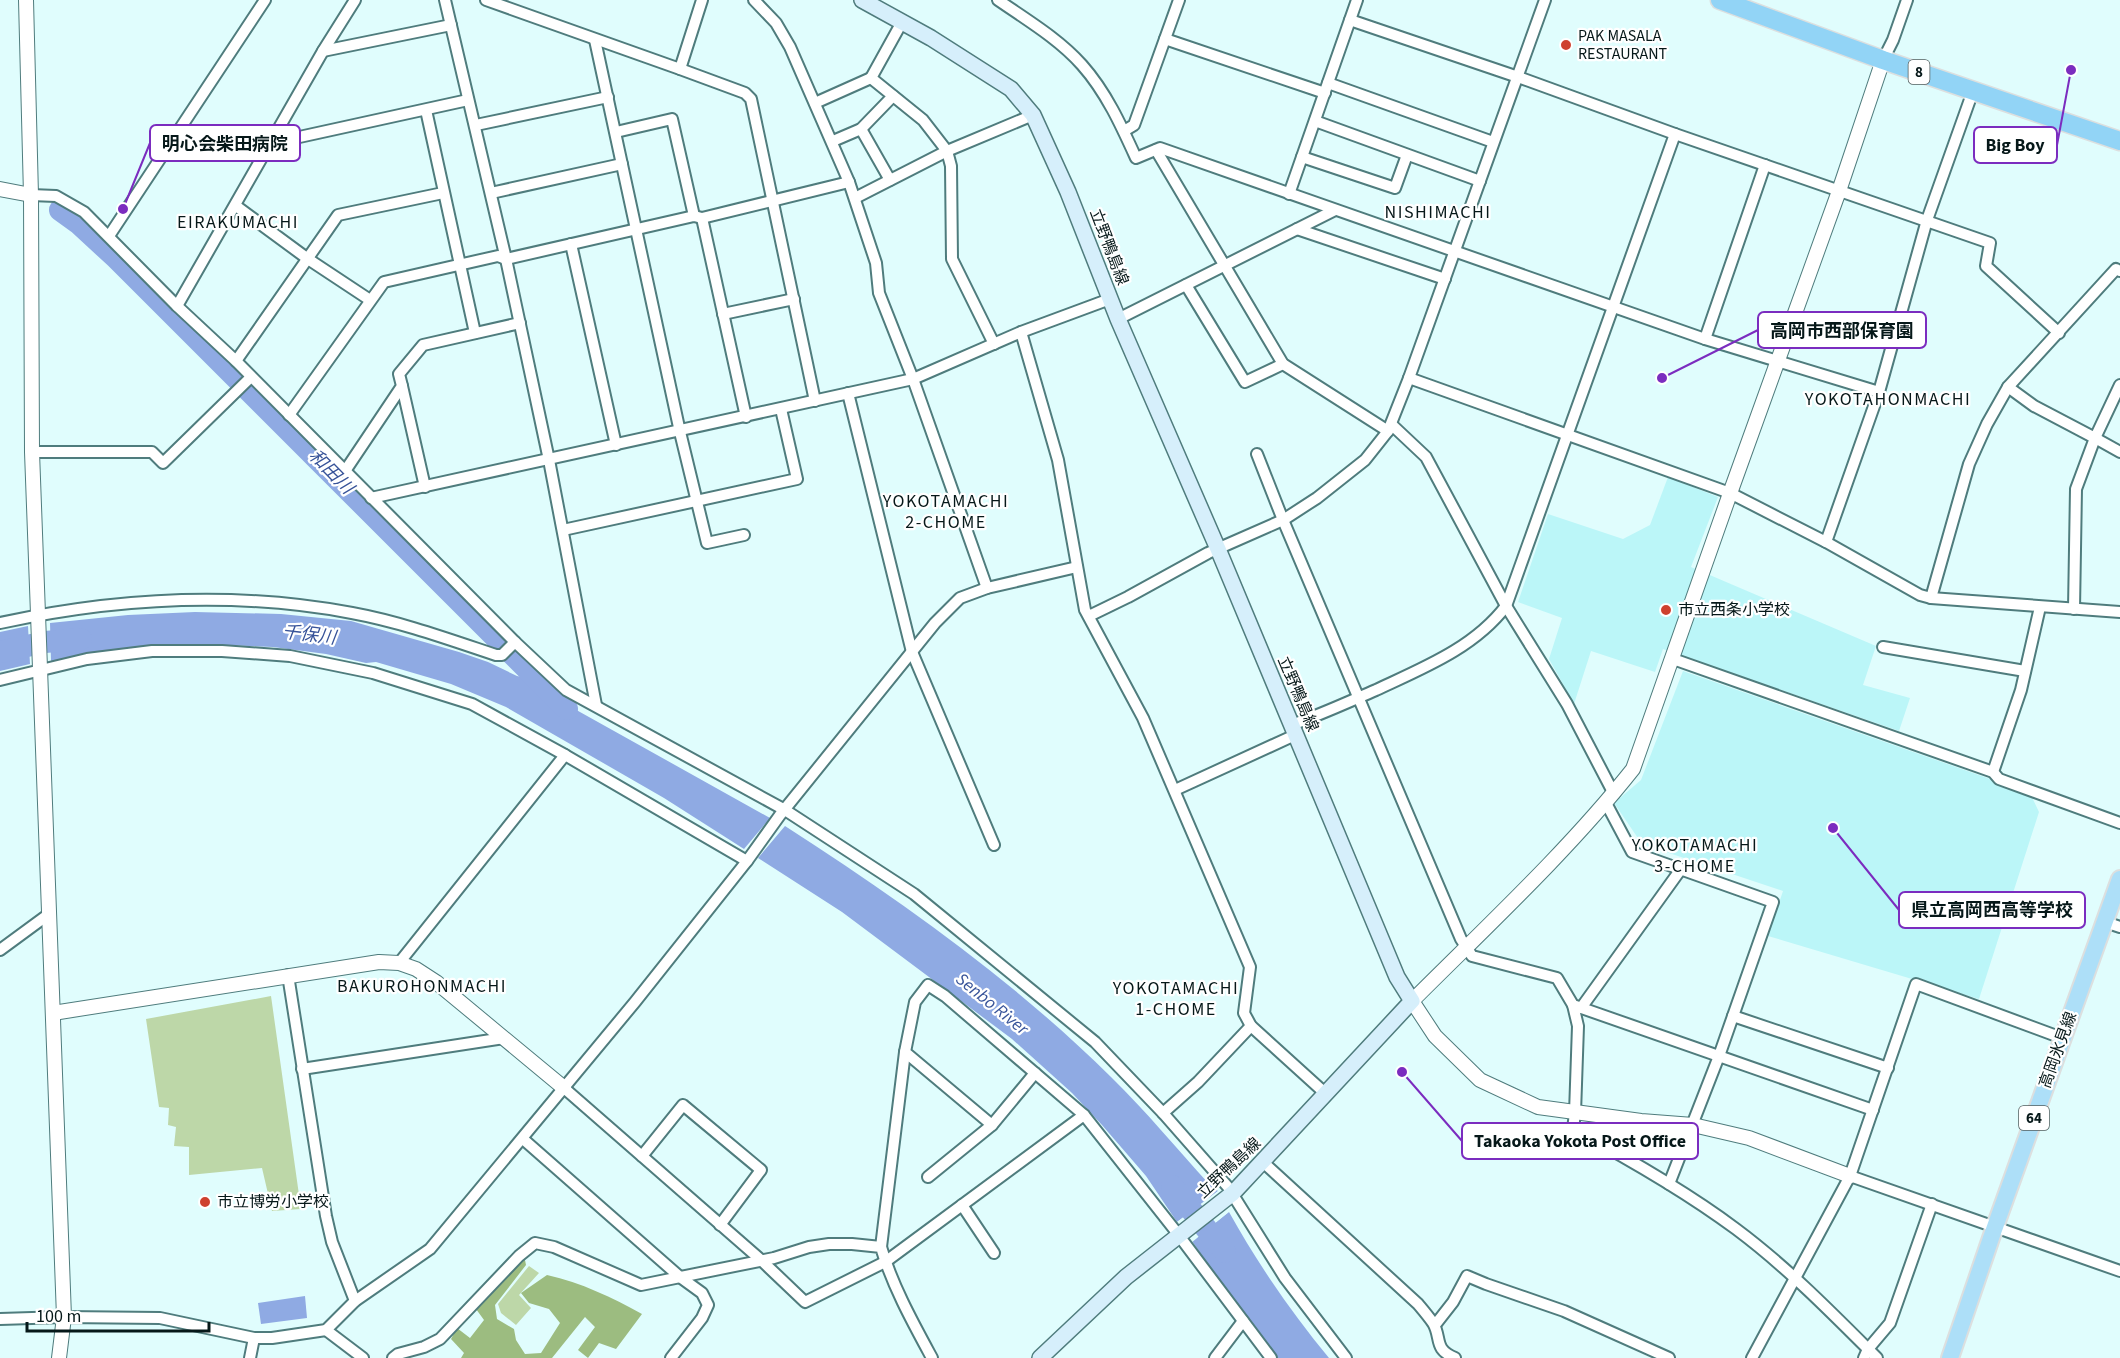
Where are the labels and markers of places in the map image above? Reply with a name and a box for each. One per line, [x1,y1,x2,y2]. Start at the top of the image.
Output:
place label: PAK MASALA RESTAURANT [1578,25,1668,65]
marker: PAK MASALA RESTAURANT [1559,38,1573,52]
callout: 明心会柴田病院 [150,125,300,161]
callout: Big Boy [1974,127,2057,163]
callout: 高岡市西部保育園 [1758,312,1926,348]
place label: 市立西条小学校 [1678,599,1790,621]
marker: 市立西条小学校 [1659,603,1673,617]
callout: 県立高岡西高等学校 [1899,892,2085,928]
callout: Takaoka Yokota Post Office [1462,1123,1698,1159]
place label: 市立博労小学校 [217,1191,329,1213]
marker: 市立博労小学校 [198,1195,212,1209]

